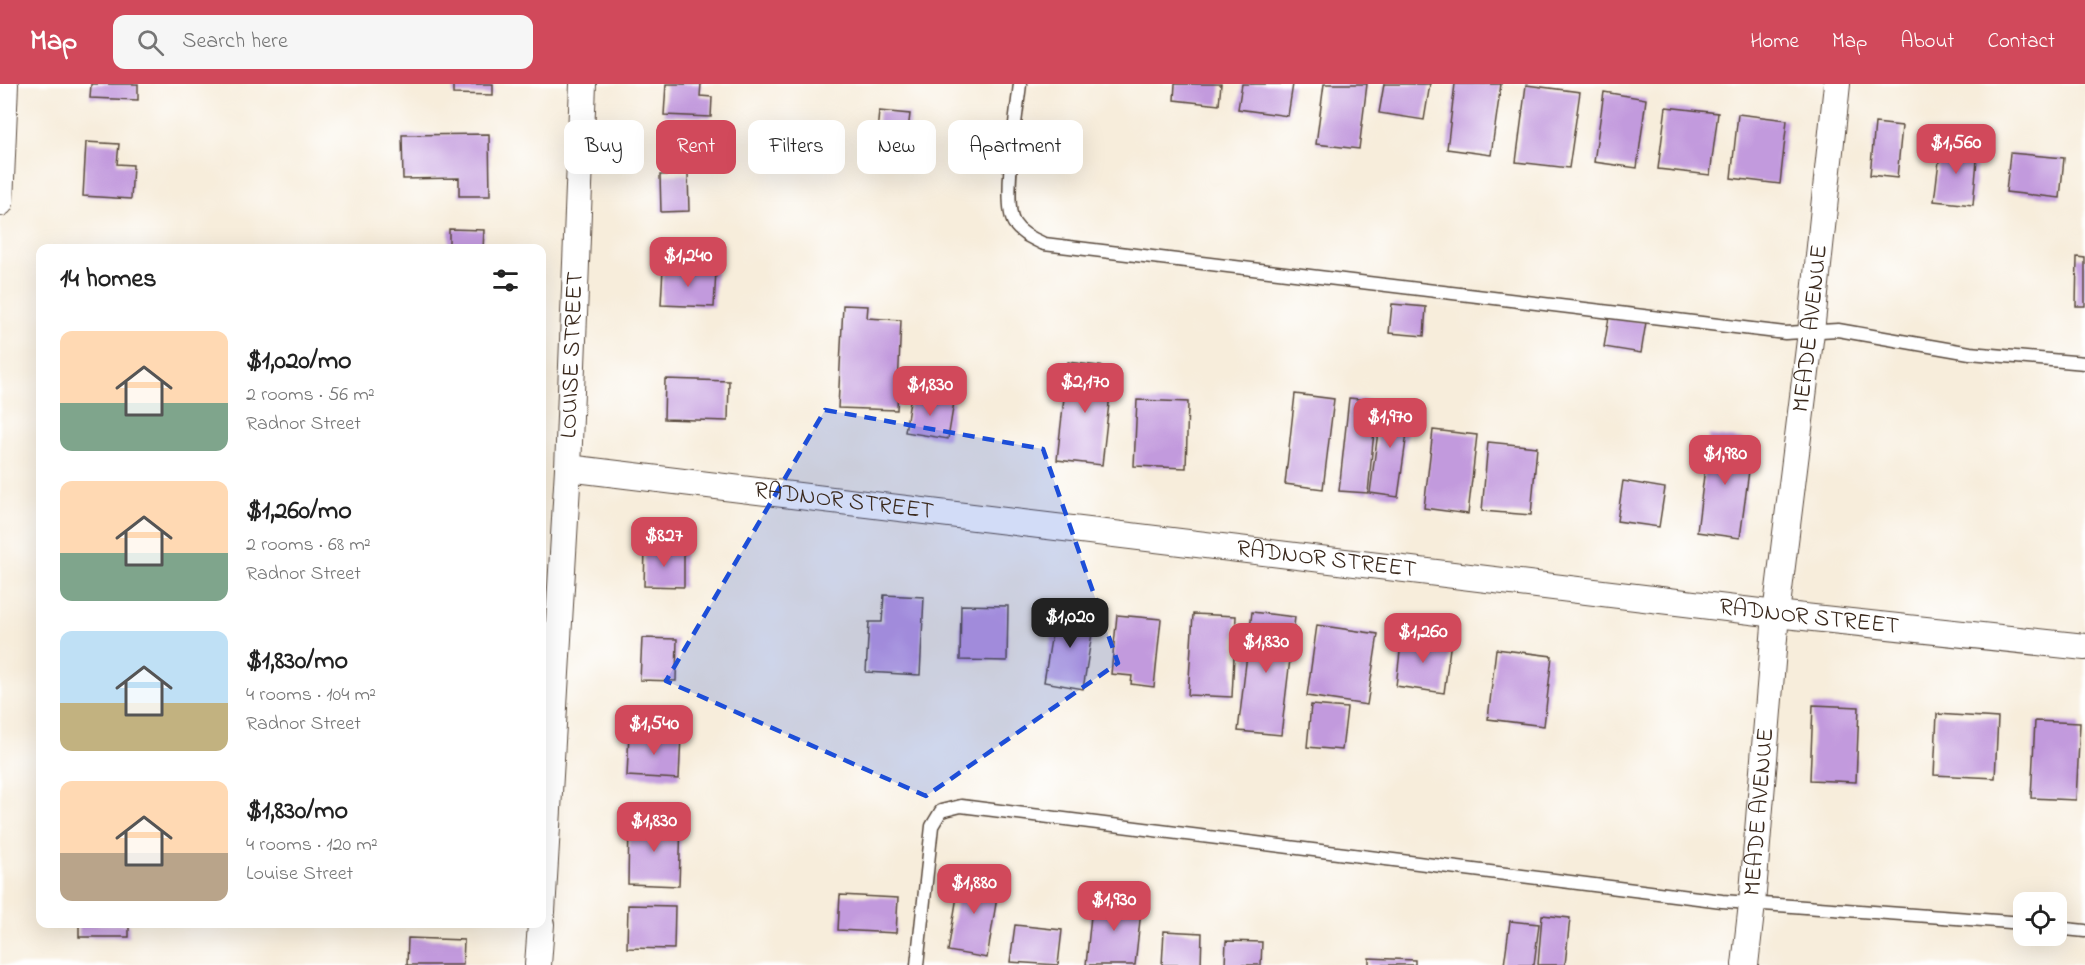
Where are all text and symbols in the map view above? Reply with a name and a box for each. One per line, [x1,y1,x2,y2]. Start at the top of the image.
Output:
search box [113,15,533,69]
text: Map [30,22,77,63]
icon: search [134,26,167,59]
text: Search here [182,26,288,58]
text: Home [1750,27,1799,57]
text: Map [1832,27,1867,57]
text: About [1900,27,1954,57]
text: Contact [1987,27,2055,57]
chip: Buy [564,120,644,174]
chip: Rent [656,120,736,174]
chip: Filters [748,120,845,174]
chip: New [857,120,936,174]
chip: Apartment [948,120,1083,174]
pin: $1,560 [1907,124,2005,175]
text: $1,560 [1931,129,1981,158]
pin: $1,240 [639,237,737,288]
text: $1,240 [664,242,712,271]
street label: MEADE AVENUE [1784,243,1838,414]
text: 14 homes [60,261,156,299]
icon: filters [489,264,522,297]
street label: LOUISE STREET [552,271,593,439]
text: $1,020/mo [246,343,352,381]
icon: home [108,355,180,427]
pin: $2,170 [1036,363,1134,414]
pin: $1,830 [881,366,979,417]
text: $2,170 [1061,368,1109,397]
text: $1,830 [907,371,953,400]
text: 2 rooms · 56 m² [246,381,375,410]
pin: $1,970 [1341,398,1439,449]
text: $1,970 [1368,403,1412,432]
text: Radnor Street [246,410,361,439]
pin: $1,980 [1676,435,1774,486]
text: $1,980 [1703,440,1747,469]
street label: RADNOR STREET [752,473,936,530]
text: $1,260/mo [246,493,352,531]
icon: home [108,505,180,577]
pin: $827 [628,517,700,568]
text: $827 [645,522,683,551]
text: 2 rooms · 68 m² [246,531,371,560]
street label: RADNOR STREET [1235,531,1419,588]
text: Radnor Street [246,560,361,589]
street label: RADNOR STREET [1717,590,1901,645]
pin: $1,020 [1021,598,1119,649]
text: $1,020 [1045,603,1095,632]
pin: $1,260 [1374,613,1472,664]
text: $1,260 [1398,618,1448,647]
pin: $1,830 [1217,623,1315,674]
text: $1,830 [1243,628,1289,657]
text: $1,830/mo [246,643,348,681]
icon: home [108,655,180,727]
text: 4 rooms · 104 m² [246,681,376,710]
pin: $1,540 [605,705,703,756]
text: Radnor Street [246,710,361,739]
text: $1,540 [629,710,679,739]
street label: MEADE AVENUE [1735,726,1784,897]
text: $1,830/mo [246,793,348,831]
pin: $1,830 [605,802,703,853]
icon: home [108,805,180,877]
text: $1,830 [631,807,677,836]
text: 4 rooms · 120 m² [246,831,378,860]
text: Louise Street [246,860,353,889]
pin: $1,880 [925,864,1023,915]
text: $1,880 [951,869,997,898]
pin: $1,930 [1065,881,1163,932]
text: $1,930 [1092,886,1136,915]
map controls [2013,892,2067,946]
button: locate [2013,892,2067,946]

